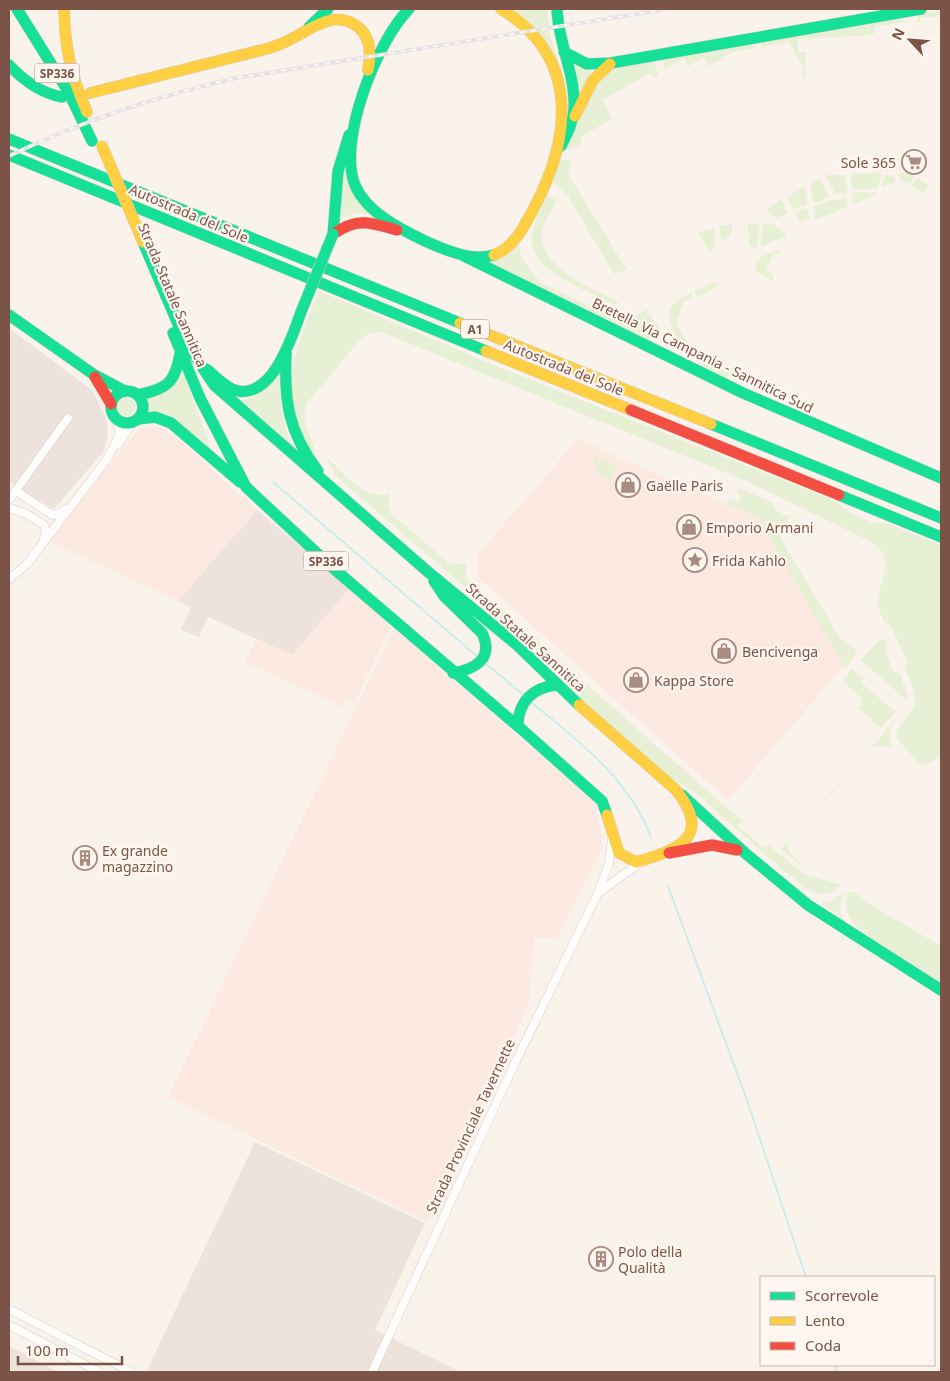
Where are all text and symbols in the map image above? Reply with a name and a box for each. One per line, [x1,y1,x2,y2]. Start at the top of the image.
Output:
north arrow [885,15,935,65]
text: N [887,25,909,43]
road number: SP336 [34,64,80,82]
supermarket icon: Sole 365 [901,149,927,175]
place label: Sole 365 [841,153,896,172]
street label: Autostrada del Sole [126,179,252,247]
street label: Strada Statale Sannitica [134,220,212,370]
street label: Bretella Via Campania - Sannitica Sud [589,293,817,417]
road number: A1 [461,320,489,338]
street label: Autostrada del Sole [501,334,627,400]
shop icon: Gaëlle Paris [615,472,641,498]
place label: Gaëlle Paris [646,476,723,495]
shop icon: Emporio Armani [676,514,702,540]
place label: Emporio Armani [706,518,813,537]
place icon: Frida Kahlo [682,547,708,573]
place label: Frida Kahlo [712,551,786,570]
road number: SP336 [304,552,348,570]
street label: Strada Statale Sannitica [462,578,590,696]
shop icon: Bencivenga [711,638,737,664]
place label: Bencivenga [742,642,818,661]
shop icon: Kappa Store [623,667,649,693]
place label: Kappa Store [654,671,734,690]
place label: Ex grande magazzino [102,841,173,876]
building icon: Ex grande magazzino [72,845,98,871]
street label: Strada Provinciale Tavernette [421,1035,519,1217]
place label: Polo della Qualità [618,1242,682,1277]
building icon: Polo della Qualità [588,1246,614,1272]
legend [760,1276,935,1366]
text: Scorrevole [805,1285,879,1305]
text: Lento [805,1310,845,1330]
scale bar [18,1334,121,1366]
text: Coda [805,1335,841,1355]
text: 100 m [25,1340,69,1360]

